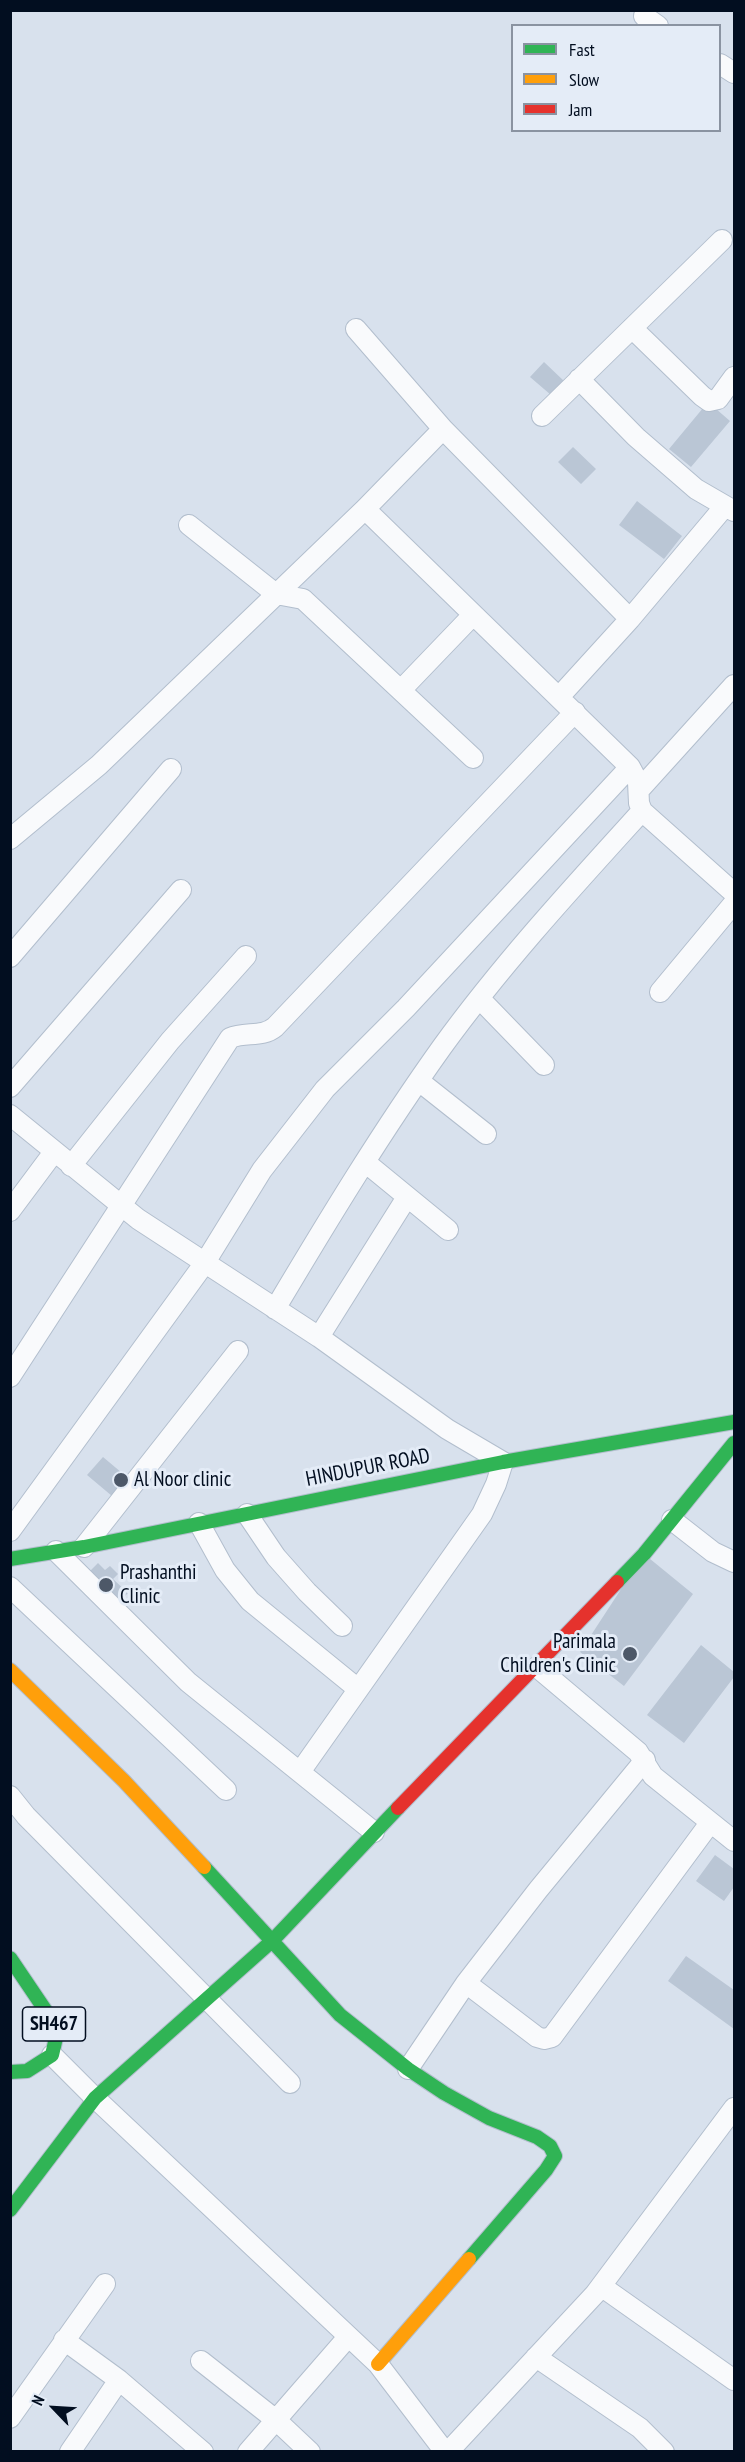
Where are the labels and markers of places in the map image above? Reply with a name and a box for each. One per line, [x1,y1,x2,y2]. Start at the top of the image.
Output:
place label: Al Noor clinic [134,1467,231,1493]
marker: Al Noor clinic [112,1471,130,1489]
place label: Prashanthi Clinic [120,1560,197,1610]
marker: Prashanthi Clinic [97,1576,115,1594]
place label: Parimala Children's Clinic [500,1629,616,1679]
marker: Parimala Children's Clinic [621,1645,639,1663]

